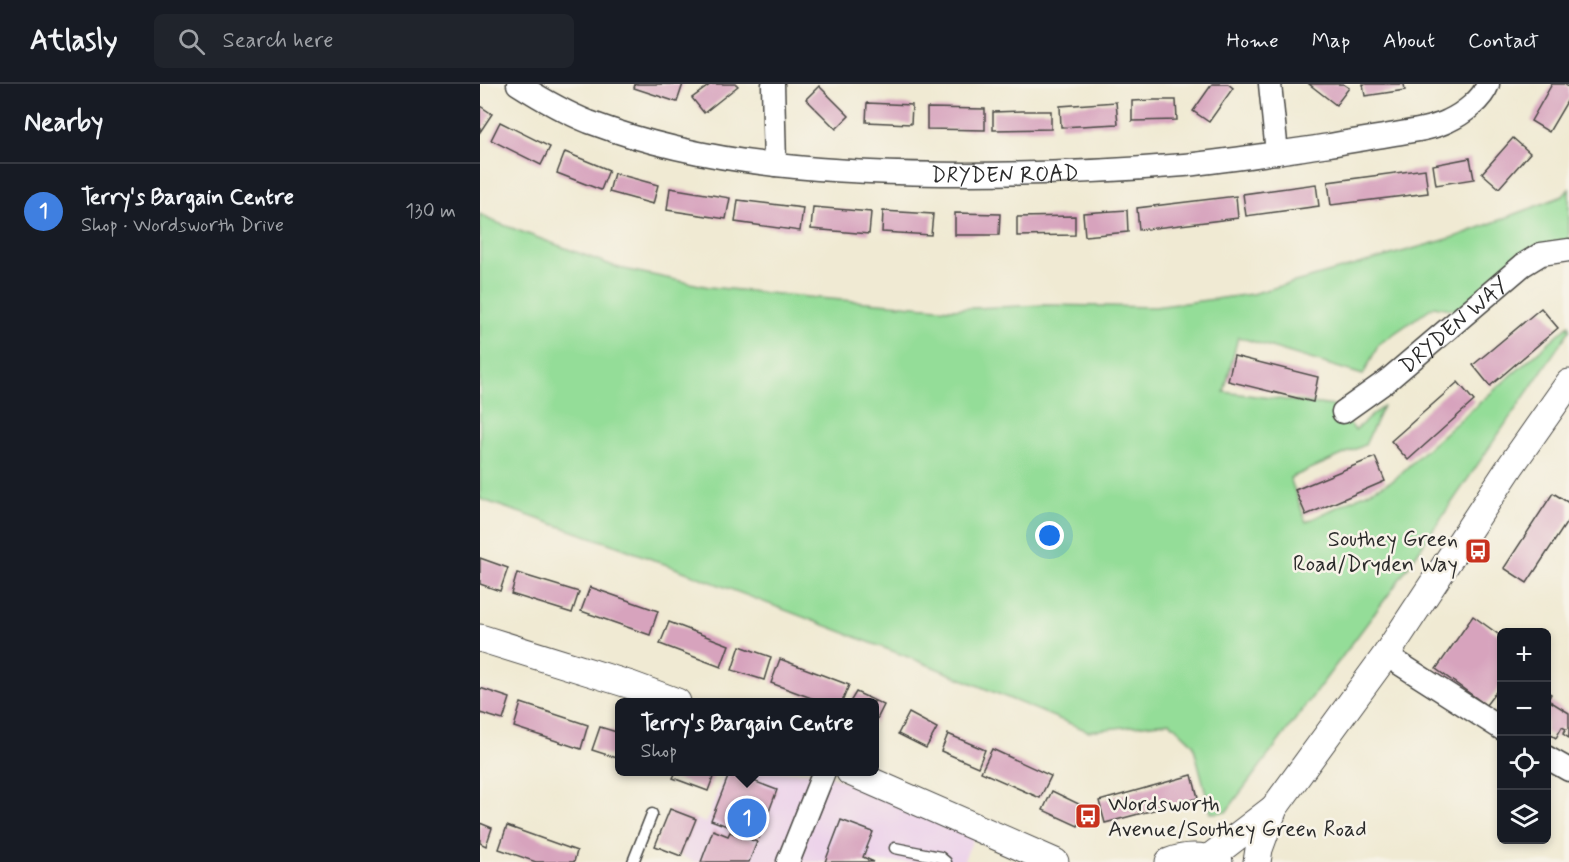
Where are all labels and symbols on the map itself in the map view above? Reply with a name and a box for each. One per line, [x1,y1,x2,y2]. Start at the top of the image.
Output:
street label: DRYDEN ROAD [931,160,1079,190]
street label: DRYDEN WAY [1394,272,1515,380]
your location [1035,521,1064,550]
place label: Southey Green Road/Dryden Way [1293,526,1458,579]
bus stop icon: Southey Green Road/Dryden Way [1463,536,1493,566]
place label: Wordsworth Avenue/Southey Green Road [1108,791,1367,844]
pin: 1 [728,796,766,840]
bus stop icon: Wordsworth Avenue/Southey Green Road [1073,801,1103,831]

